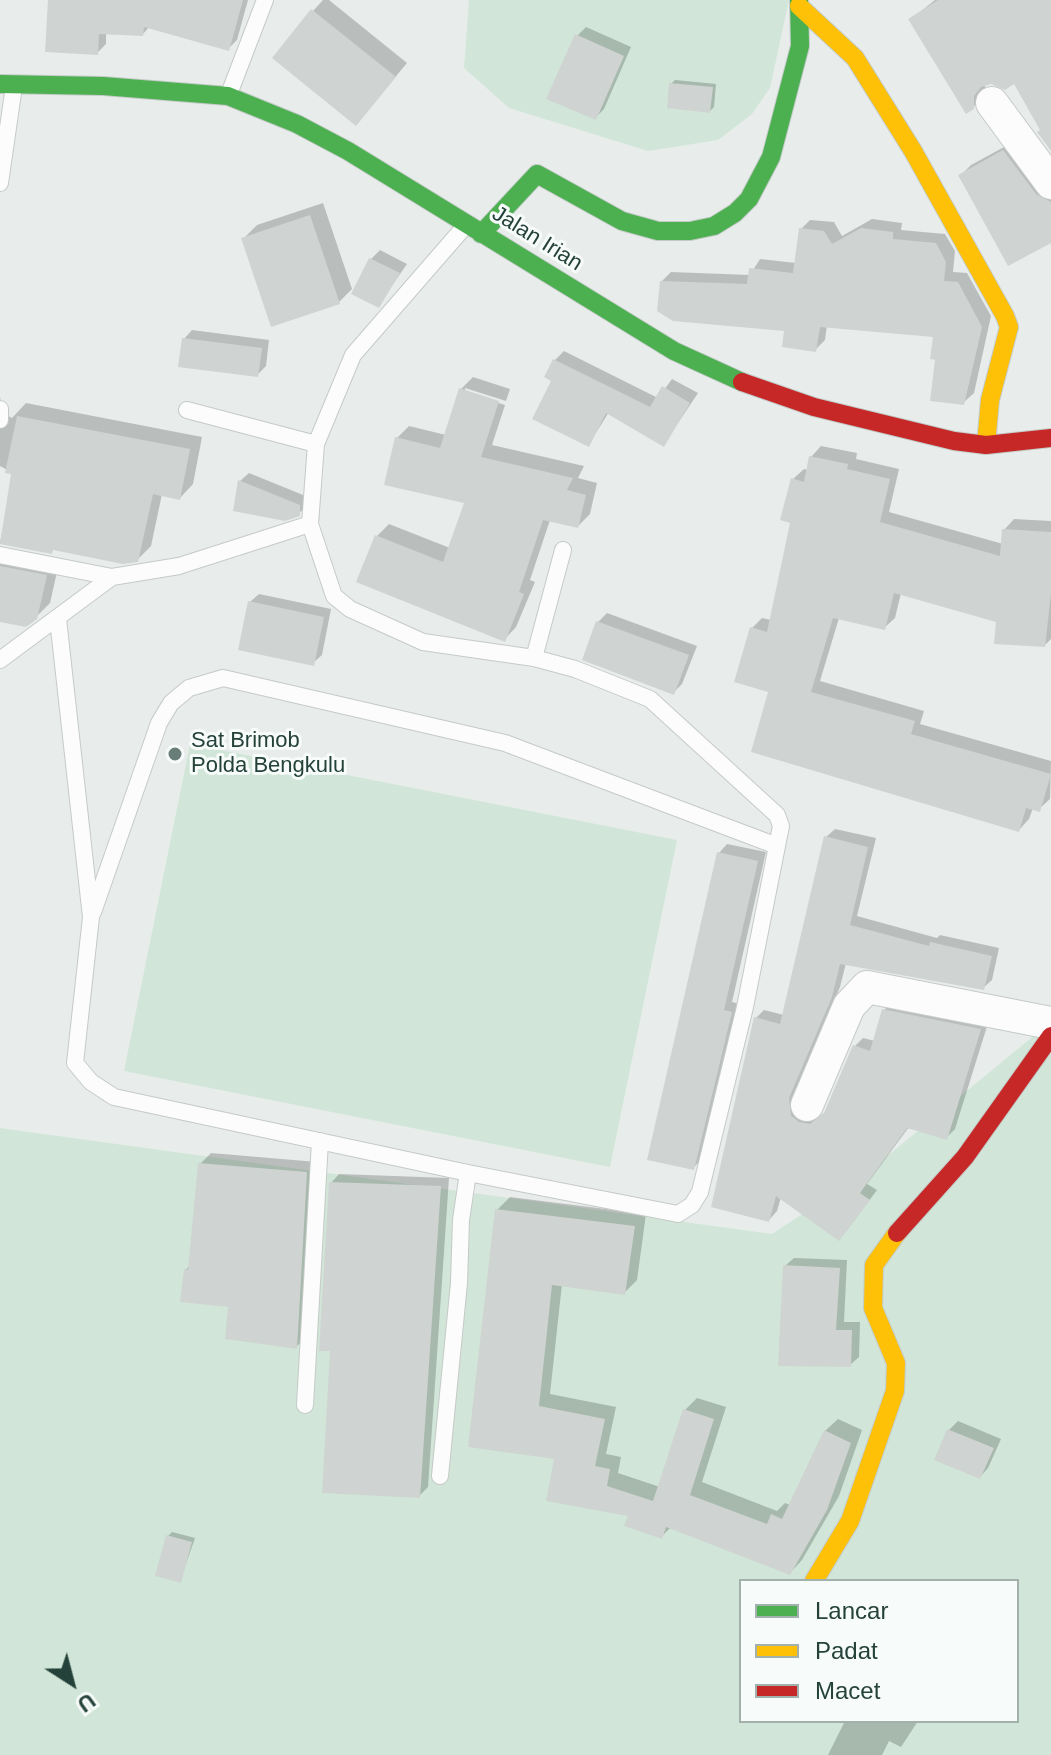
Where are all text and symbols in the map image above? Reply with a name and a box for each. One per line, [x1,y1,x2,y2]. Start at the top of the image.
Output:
street label: Jalan Irian [487,201,587,277]
place label: Sat Brimob Polda Bengkulu [191,728,345,780]
marker: Sat Brimob Polda Bengkulu [166,745,184,763]
legend [739,1579,1019,1723]
text: Lancar [815,1597,888,1624]
text: Padat [815,1637,878,1664]
north arrow [32,1643,112,1723]
text: Macet [815,1677,880,1704]
text: U [73,1688,100,1718]

